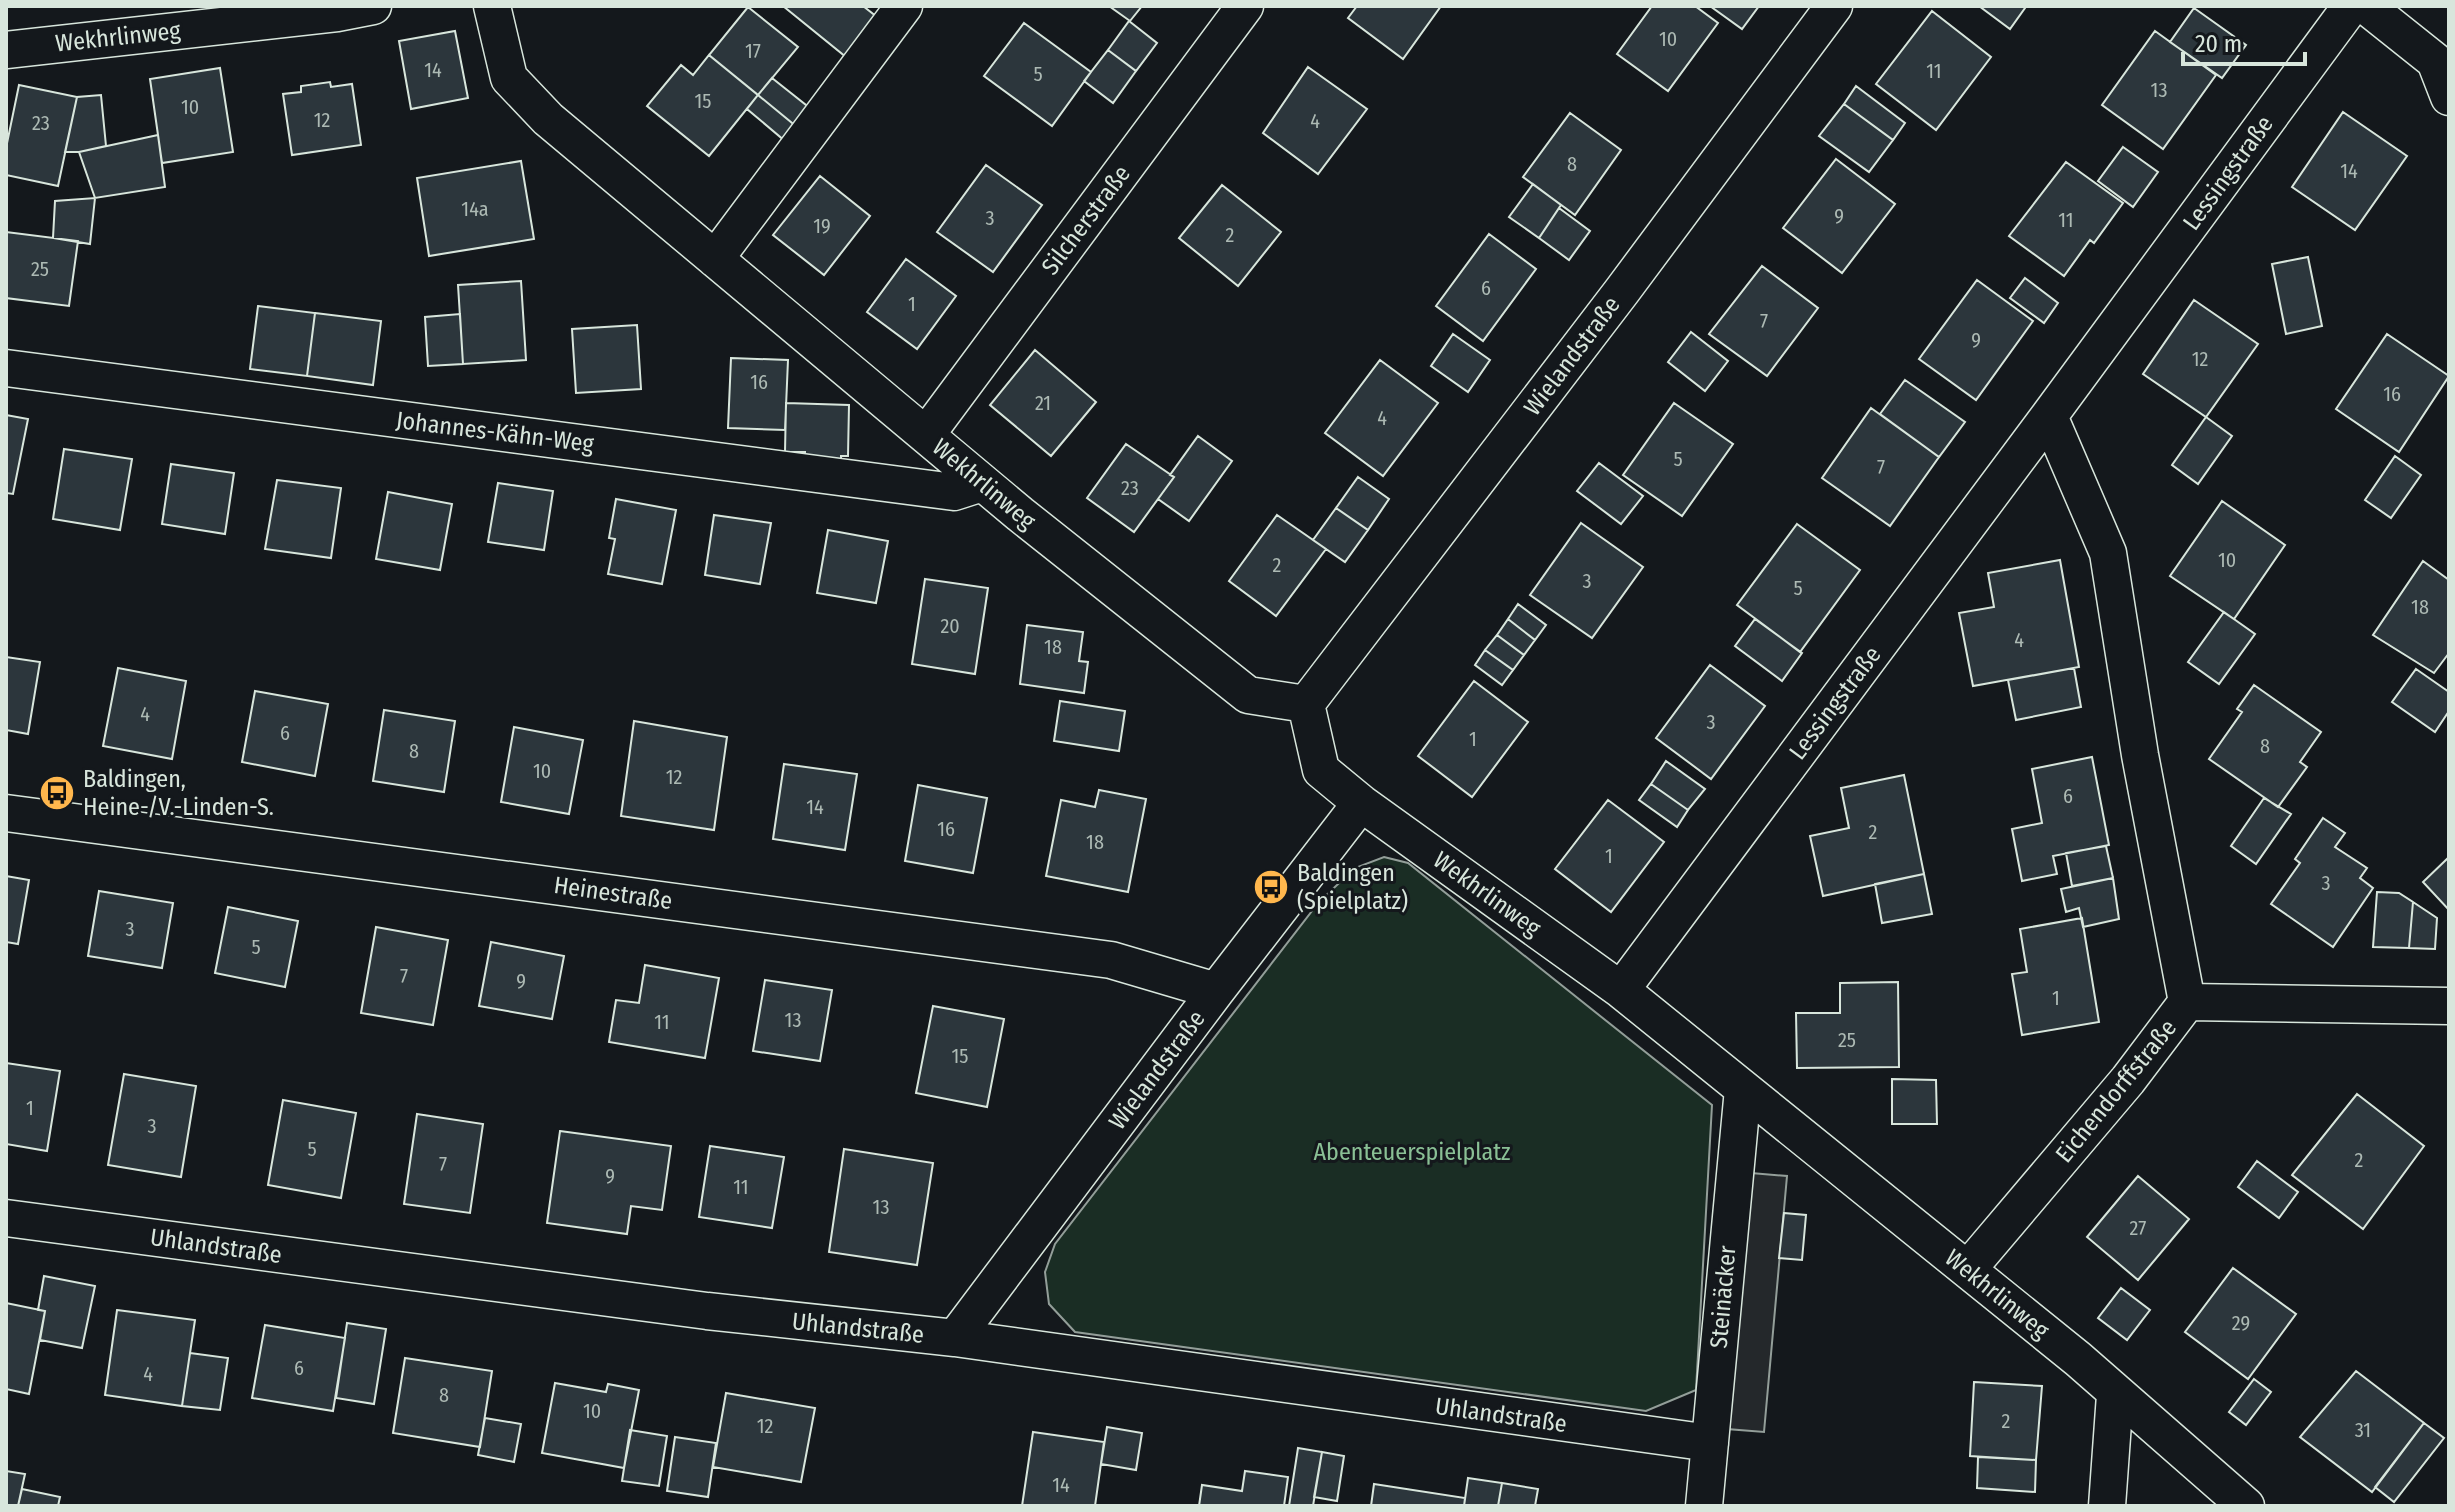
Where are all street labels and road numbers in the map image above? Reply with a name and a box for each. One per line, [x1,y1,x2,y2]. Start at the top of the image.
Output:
street label: Wekhrlinweg [54,16,183,57]
street label: Lessingstraße [2177,110,2279,236]
street label: Silcherstraße [1036,160,1136,280]
street label: Wielandstraße [1518,291,1626,421]
street label: Johannes-Kähn-Weg [395,406,596,458]
street label: Wekhrlinweg [927,433,1042,536]
street label: Lessingstraße [1783,641,1887,765]
street label: Wekhrlinweg [1428,846,1547,943]
street label: Heinestraße [552,871,674,915]
street label: Wielandstraße [1103,1005,1211,1135]
street label: Eichendorffstraße [2050,1014,2182,1168]
street label: Uhlandstraße [148,1223,284,1269]
street label: Steinäcker [1705,1244,1741,1350]
street label: Wekhrlinweg [1939,1244,2055,1345]
street label: Uhlandstraße [791,1307,925,1349]
street label: Uhlandstraße [1433,1392,1569,1438]

